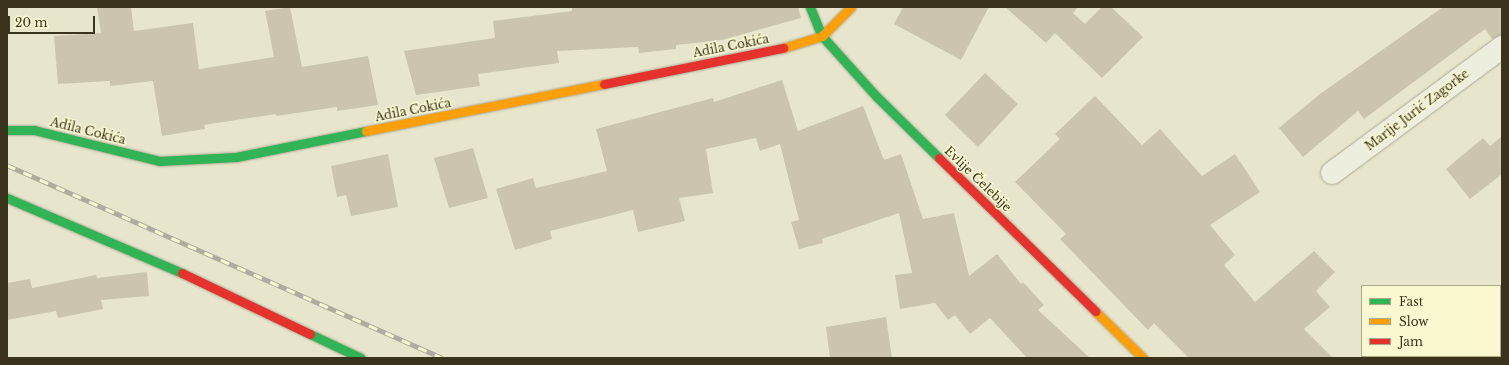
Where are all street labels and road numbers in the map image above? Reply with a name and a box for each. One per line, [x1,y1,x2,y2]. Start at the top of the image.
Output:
street label: Adila Cokića [692,32,770,60]
street label: Marije Jurić Zagorke [1362,66,1472,154]
street label: Adila Cokića [374,96,452,124]
street label: Adila Cokića [49,115,127,147]
street label: Evlije Čelebije [942,143,1014,215]

